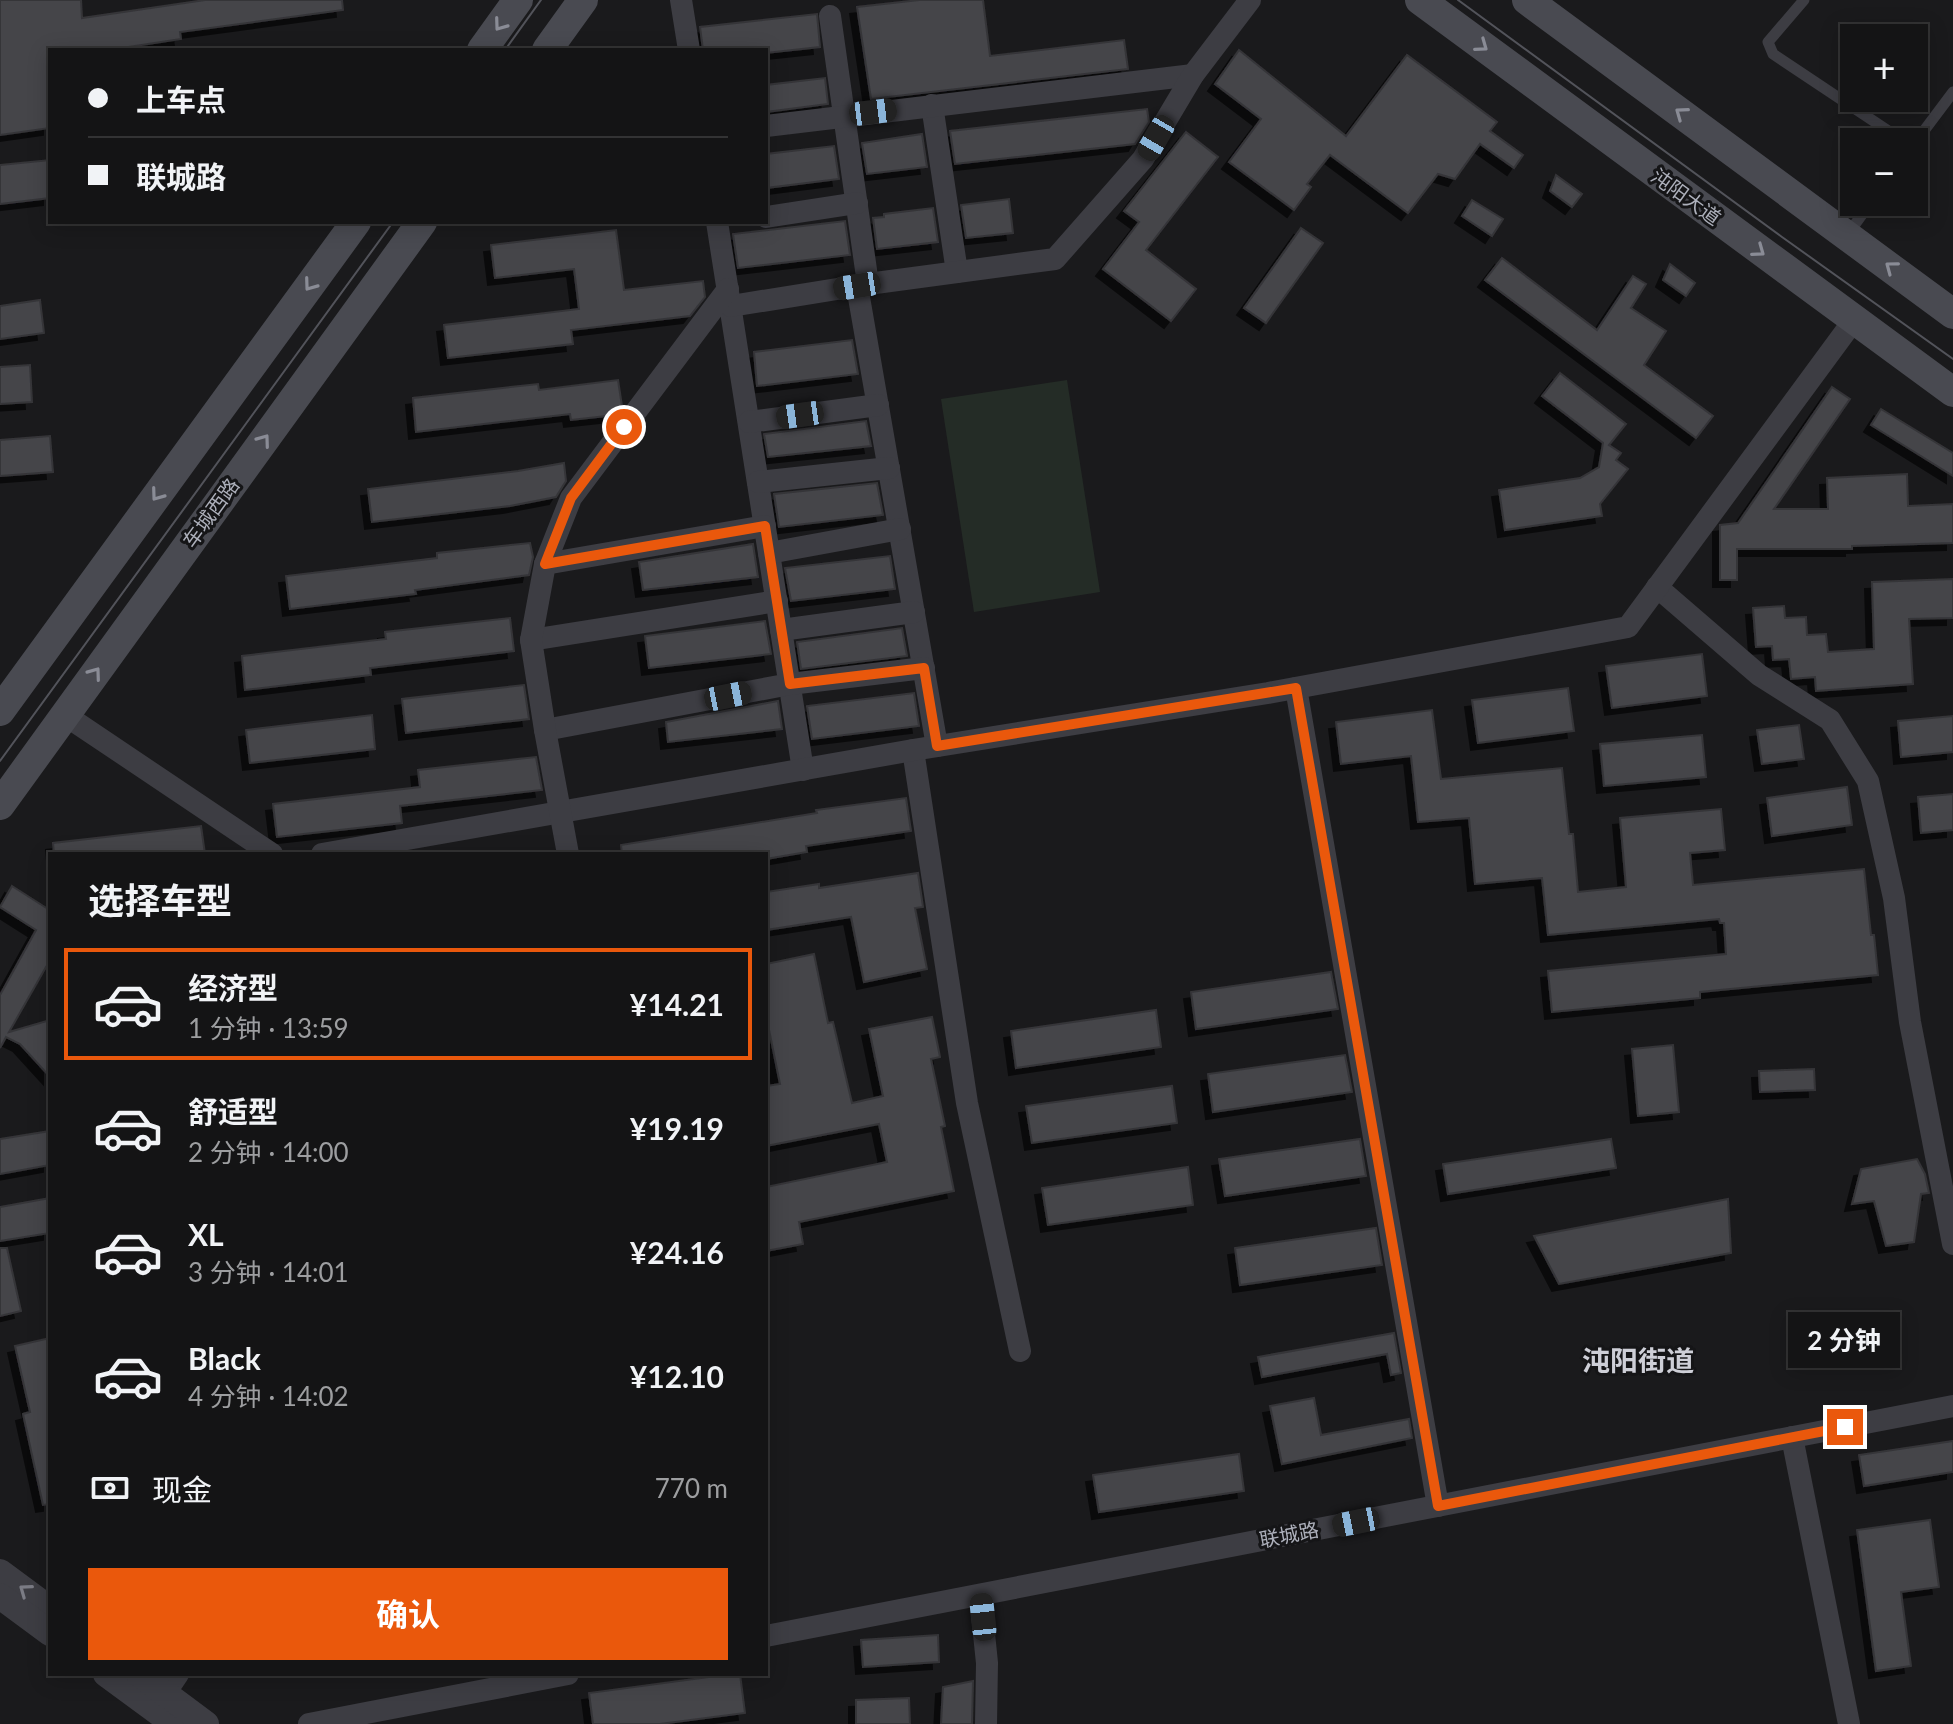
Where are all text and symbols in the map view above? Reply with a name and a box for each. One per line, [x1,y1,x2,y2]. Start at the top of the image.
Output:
one-way arrow [495,16,510,31]
map controls [1840,24,1928,216]
button: + [1840,24,1928,112]
one-way arrow [1474,37,1488,51]
text: 上车点 [136,81,226,117]
car [848,97,898,127]
one-way arrow [1676,108,1690,123]
car [1134,111,1178,165]
button: − [1840,128,1928,216]
text: 联城路 [136,158,226,194]
street label: 沌阳大道 [1647,163,1726,229]
one-way arrow [1750,241,1765,255]
one-way arrow [1885,263,1899,277]
car [831,270,883,302]
one-way arrow [306,276,320,291]
car [775,400,825,430]
route start [606,409,642,445]
one-way arrow [254,434,269,449]
street label: 车城西路 [177,473,243,552]
one-way arrow [152,486,167,501]
one-way arrow [85,668,100,682]
car [702,680,754,712]
text: 选择车型 [88,878,232,922]
icon: car [92,968,164,1040]
text: 经济型 [188,969,278,1005]
text: ¥14.21 [630,986,724,1022]
text: 1 分钟 · 13:59 [188,1012,349,1044]
icon: car [92,1092,164,1164]
text: 舒适型 [188,1093,278,1129]
text: ¥19.19 [630,1110,724,1146]
text: 2 分钟 · 14:00 [188,1136,349,1168]
icon: car [92,1216,164,1288]
text: XL [188,1216,224,1252]
text: ¥24.16 [630,1234,724,1270]
text: 3 分钟 · 14:01 [188,1256,349,1288]
callout: 2 分钟 [1789,1311,1901,1367]
text: 2 分钟 [1807,1324,1881,1356]
icon: car [92,1340,164,1412]
text: Black [188,1340,261,1376]
district label: 沌阳街道 [1582,1343,1694,1377]
text: ¥12.10 [630,1358,724,1394]
text: 4 分钟 · 14:02 [188,1380,349,1412]
route end [1827,1409,1863,1445]
icon: cash [88,1466,132,1510]
text: 现金 [152,1471,212,1507]
text: 770 m [655,1472,728,1504]
car [1330,1506,1382,1538]
street label: 联城路 [1257,1517,1321,1552]
button: 确认 [88,1568,728,1660]
one-way arrow [19,1585,34,1600]
car [969,1592,997,1642]

